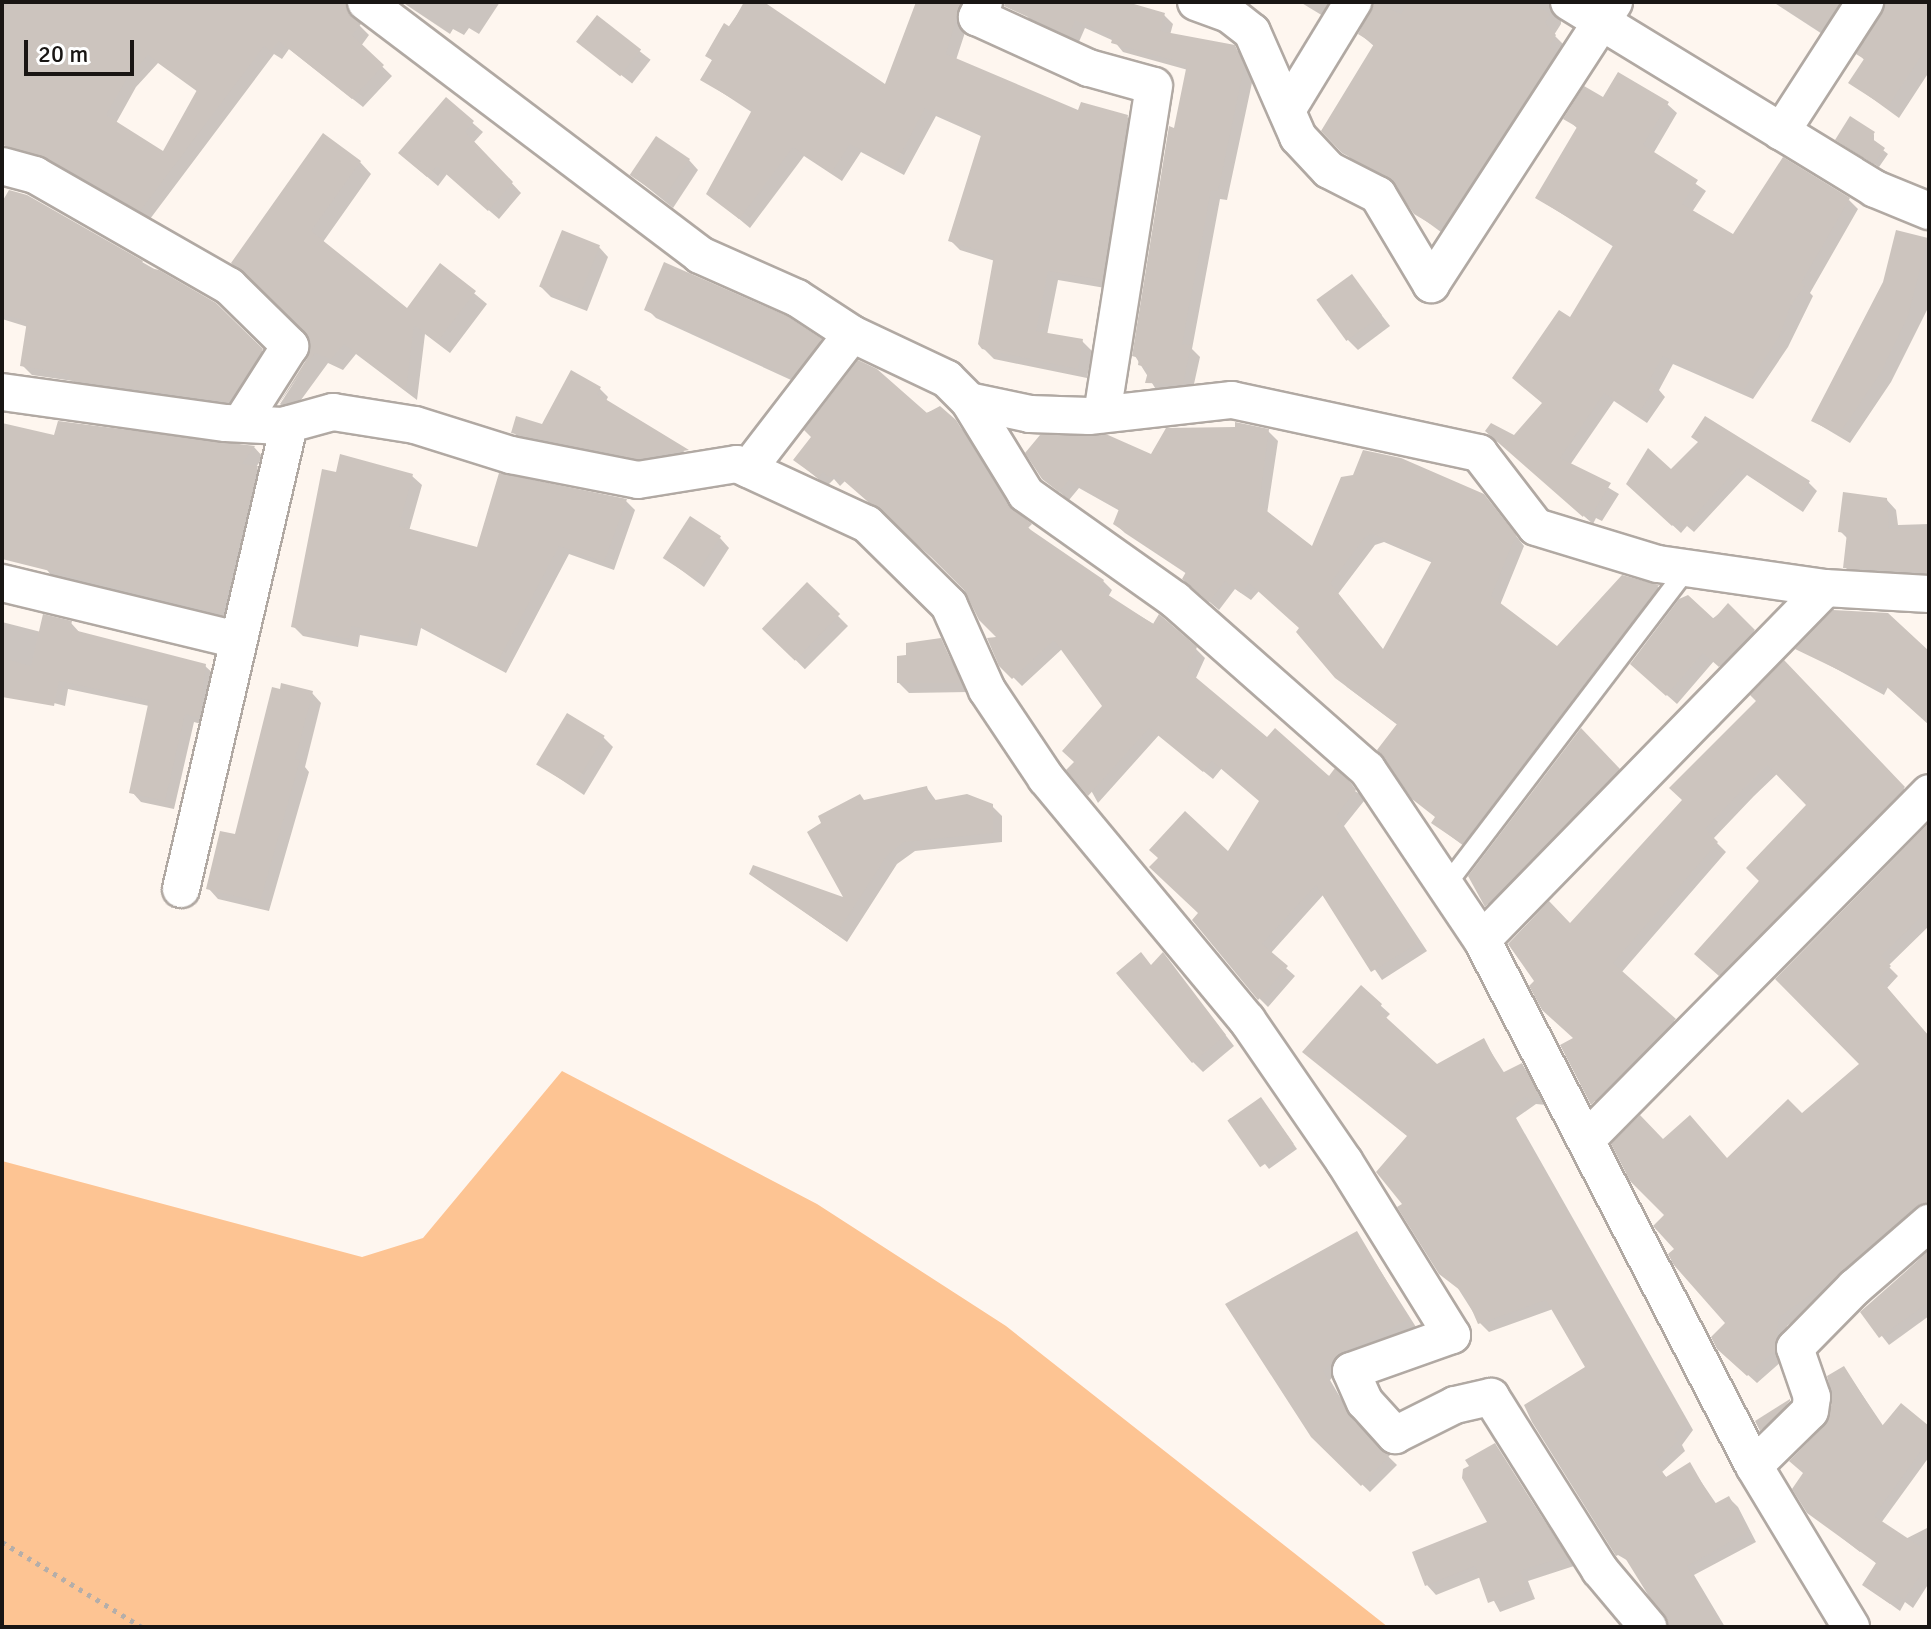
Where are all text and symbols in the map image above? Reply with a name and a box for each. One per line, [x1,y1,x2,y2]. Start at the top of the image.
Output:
scale bar [28,24,138,74]
text: 20 m [38,39,88,69]

